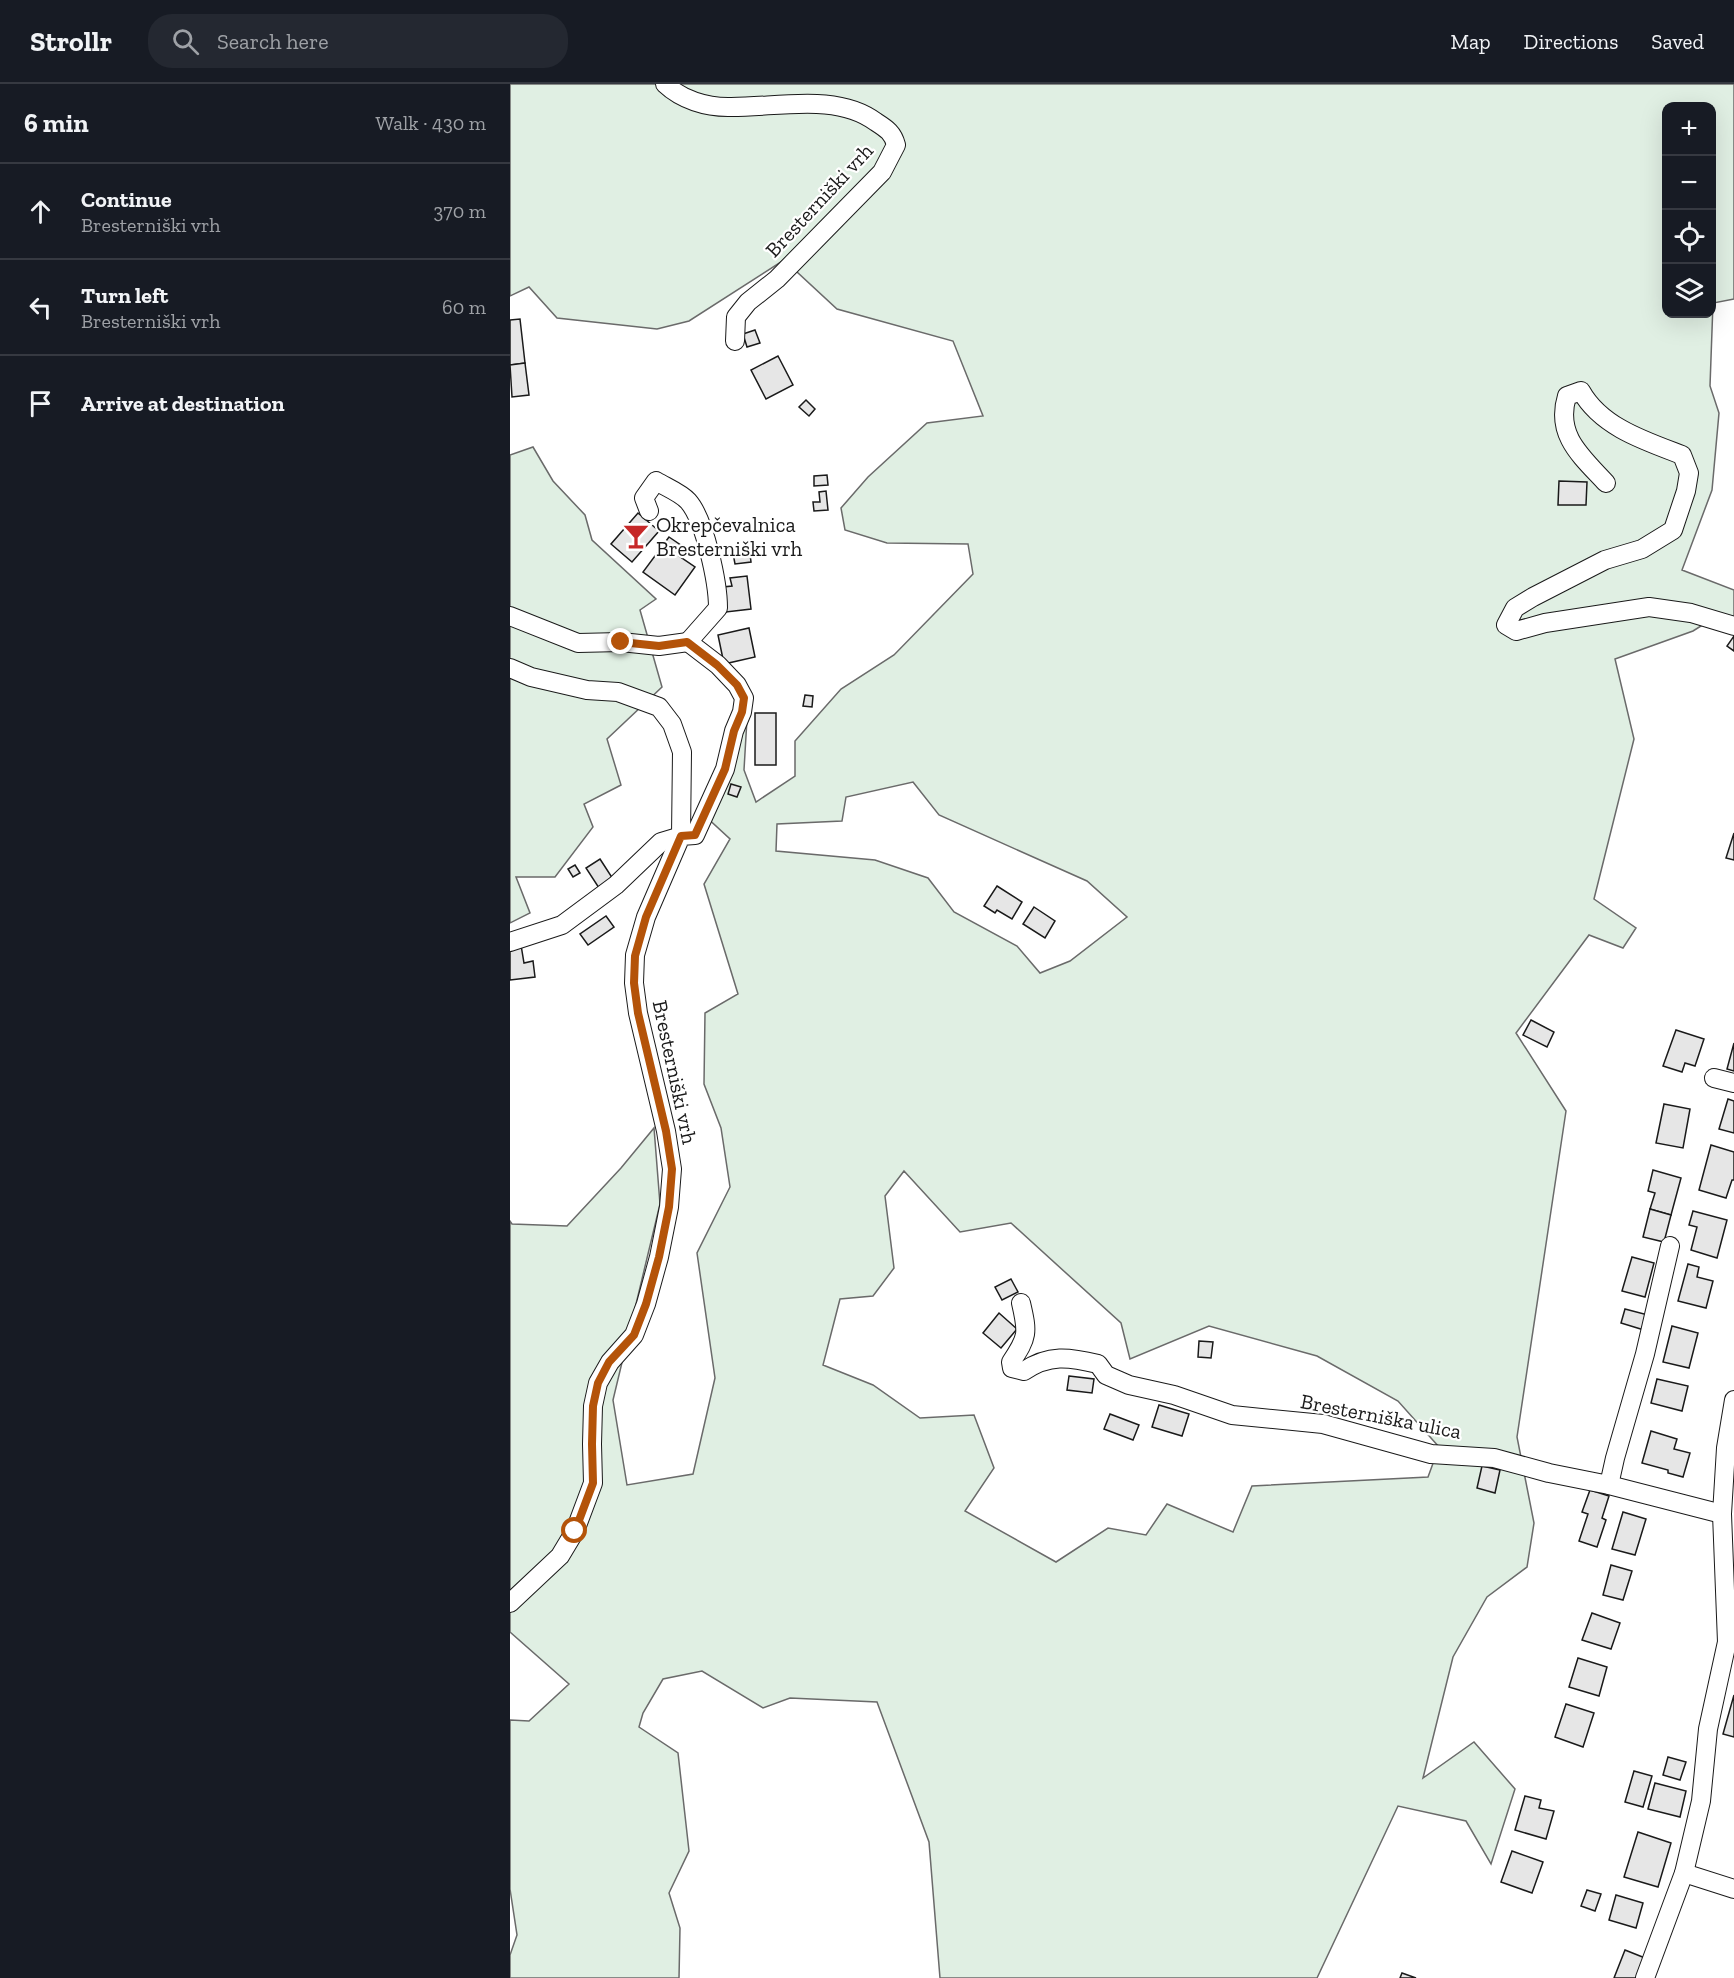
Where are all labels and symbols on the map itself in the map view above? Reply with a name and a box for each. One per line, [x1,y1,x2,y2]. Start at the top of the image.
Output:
street label: Bresterniški vrh [760,138,878,262]
place label: Okrepčevalnica Bresterniški vrh [656,512,803,561]
bar icon: Okrepčevalnica Bresterniški vrh [621,521,651,551]
route end [607,628,633,654]
street label: Bresterniški vrh [648,998,702,1146]
street label: Bresterniška ulica [1299,1388,1463,1444]
route start [561,1517,587,1543]

